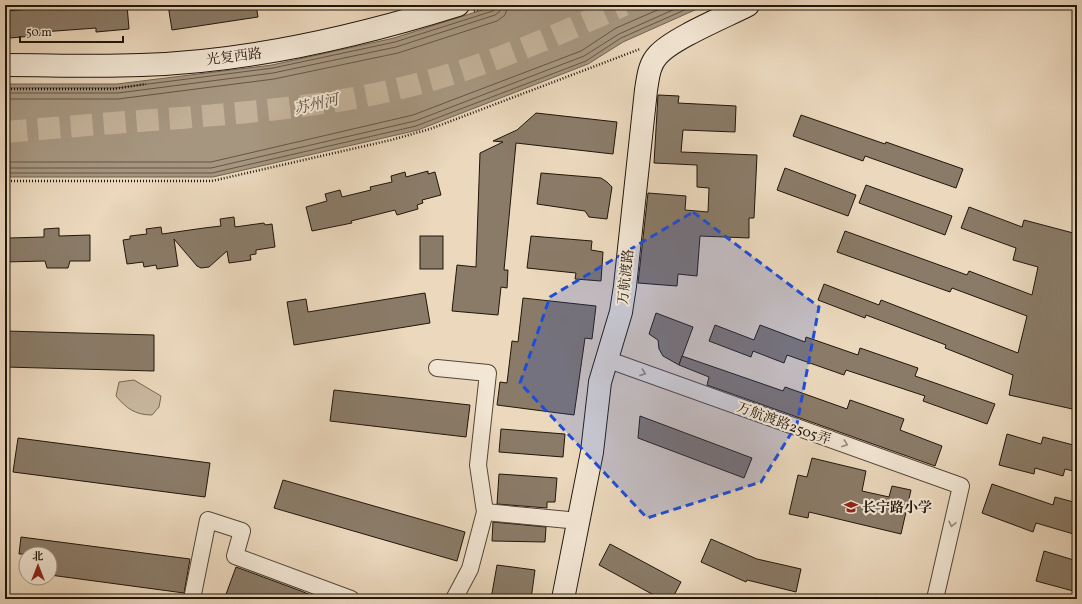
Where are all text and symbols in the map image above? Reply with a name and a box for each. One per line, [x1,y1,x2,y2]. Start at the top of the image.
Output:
scale bar [20,18,123,44]
text: 50 m [26,25,52,41]
street label: 光复西路 [205,45,263,70]
water label: 苏州河 [292,89,344,121]
street label: 万航渡路 [614,248,639,306]
one-way arrow [640,368,647,376]
street label: 万航渡路2505弄 [734,399,833,450]
one-way arrow [841,440,848,448]
school or university icon: 长宁路小学 [843,499,859,515]
place label: 长宁路小学 [862,499,932,518]
one-way arrow [948,520,956,527]
north arrow [18,546,58,586]
text: 北 [33,550,44,565]

